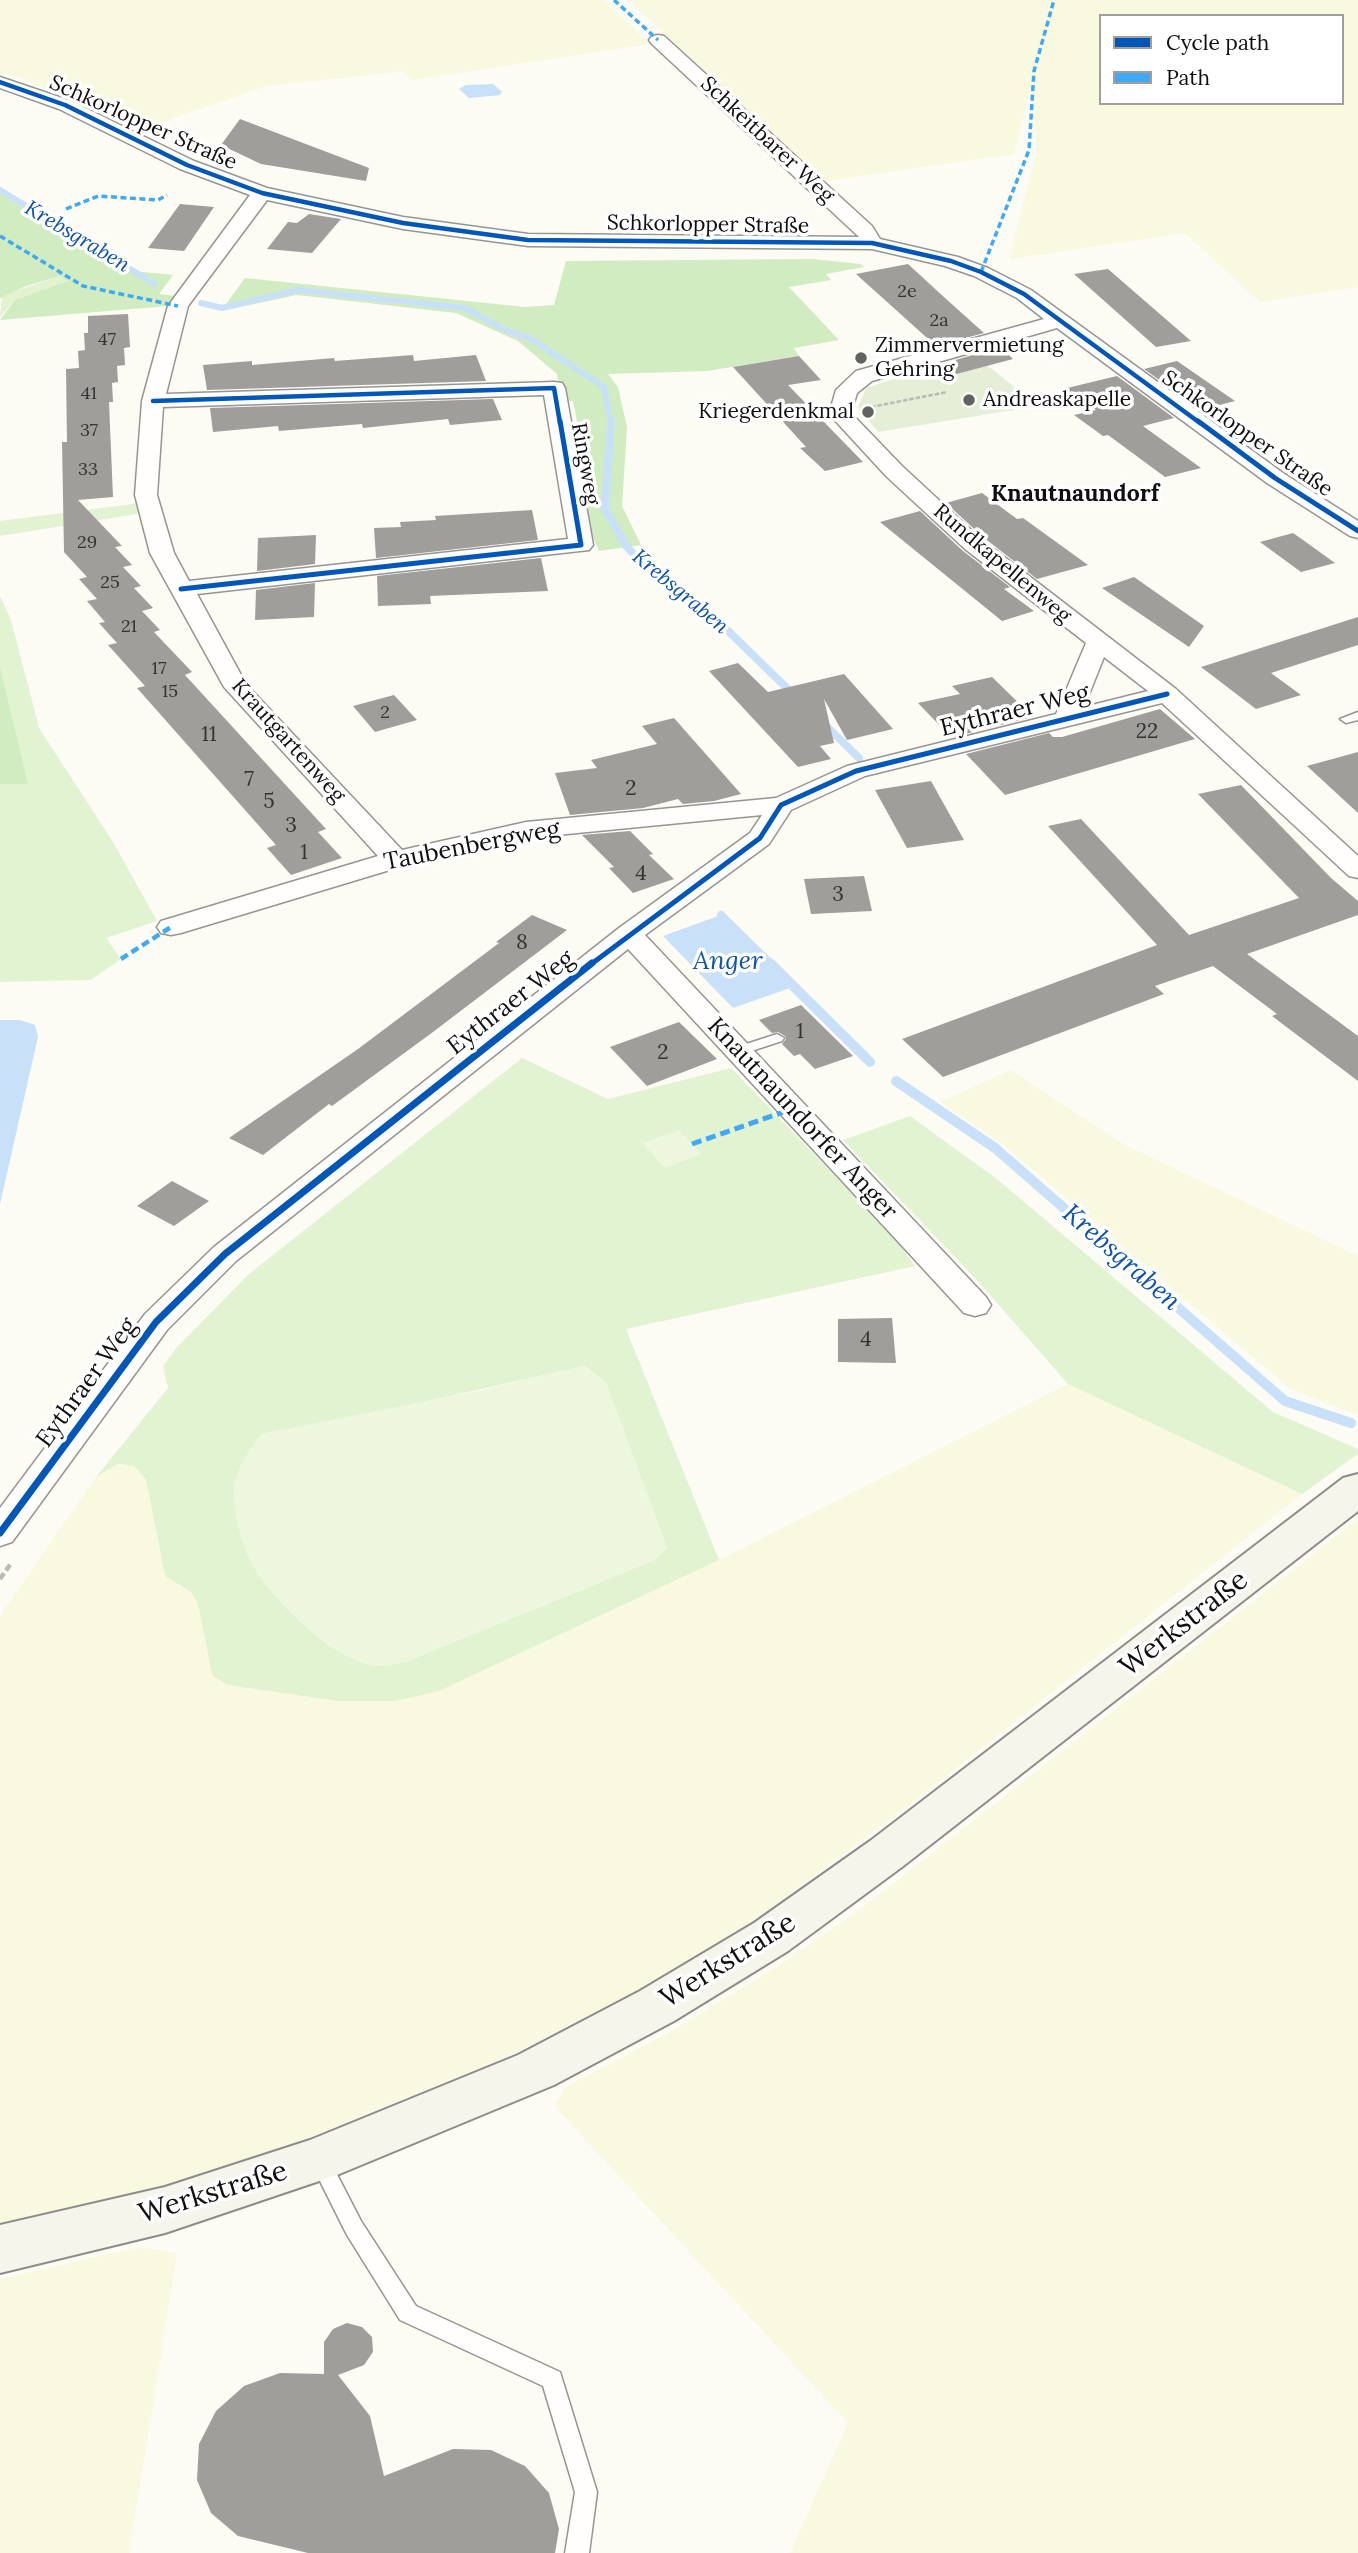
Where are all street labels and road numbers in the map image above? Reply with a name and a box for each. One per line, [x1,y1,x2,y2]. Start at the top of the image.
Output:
street label: Schkorlopper Straße [45,70,241,176]
street label: Schkeitbarer Weg [695,72,839,208]
street label: Schkorlopper Straße [607,211,809,239]
street label: Schkorlopper Straße [1157,366,1337,502]
street label: Ringweg [565,421,605,507]
street label: Rundkapellenweg [928,499,1076,629]
street label: Krautgartenweg [226,674,350,808]
street label: Eythraer Weg [937,679,1093,743]
street label: Taubenbergweg [381,815,563,877]
street label: Eythraer Weg [442,945,580,1061]
street label: Knautnaundorfer Anger [701,1012,903,1226]
street label: Eythraer Weg [30,1313,144,1453]
street label: Werkstraße [1113,1564,1255,1684]
street label: Werkstraße [654,1906,802,2016]
street label: Werkstraße [135,2155,291,2231]

